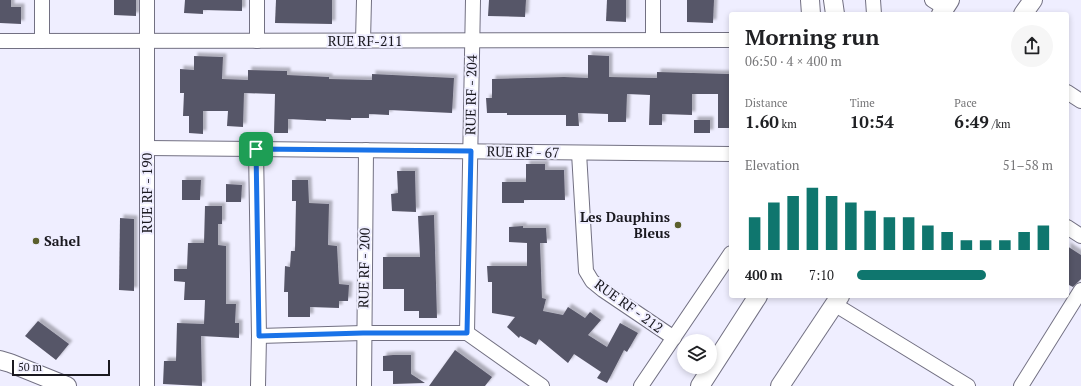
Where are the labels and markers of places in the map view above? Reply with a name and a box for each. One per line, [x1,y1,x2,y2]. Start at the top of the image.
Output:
pin [239,132,273,166]
place label: Les Dauphins Bleus [580,207,670,242]
marker: Les Dauphins Bleus [673,220,683,230]
place label: Sahel [44,231,81,250]
marker: Sahel [31,236,41,246]

